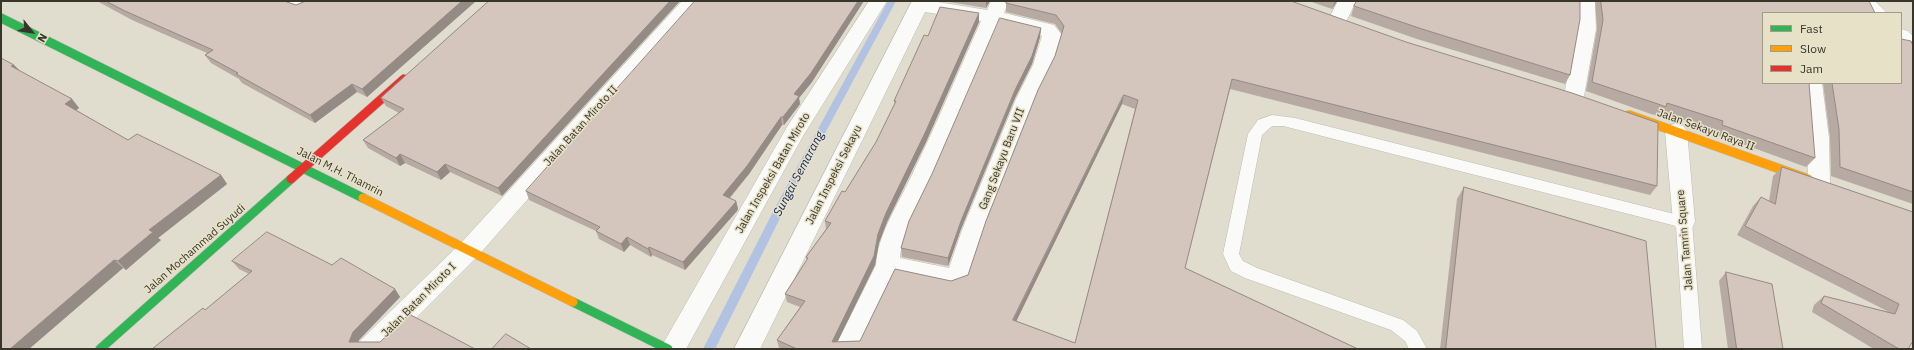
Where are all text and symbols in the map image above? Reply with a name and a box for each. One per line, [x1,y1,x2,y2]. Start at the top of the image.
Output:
north arrow [12,12,52,52]
legend [1762,12,1902,84]
text: Fast [1800,21,1823,36]
text: N [34,31,50,45]
text: Slow [1800,41,1826,56]
text: Jam [1800,61,1823,76]
street label: Jalan Batan Miroto II [541,83,621,169]
street label: Gang Sekayu Baru VII [976,106,1028,212]
street label: Jalan Sekayu Raya II [1655,106,1757,154]
street label: Jalan Inspeksi Batan Miroto [733,110,813,236]
street label: Jalan Inspeksi Sekayu [803,123,865,227]
water label: Sungai Semarang [771,129,827,219]
street label: Jalan M.H. Thamrin [294,144,386,200]
street label: Jalan Tamrin Square [1674,189,1696,291]
street label: Jalan Mochammad Suyudi [142,202,248,296]
street label: Jalan Batan Miroto I [379,260,459,340]

